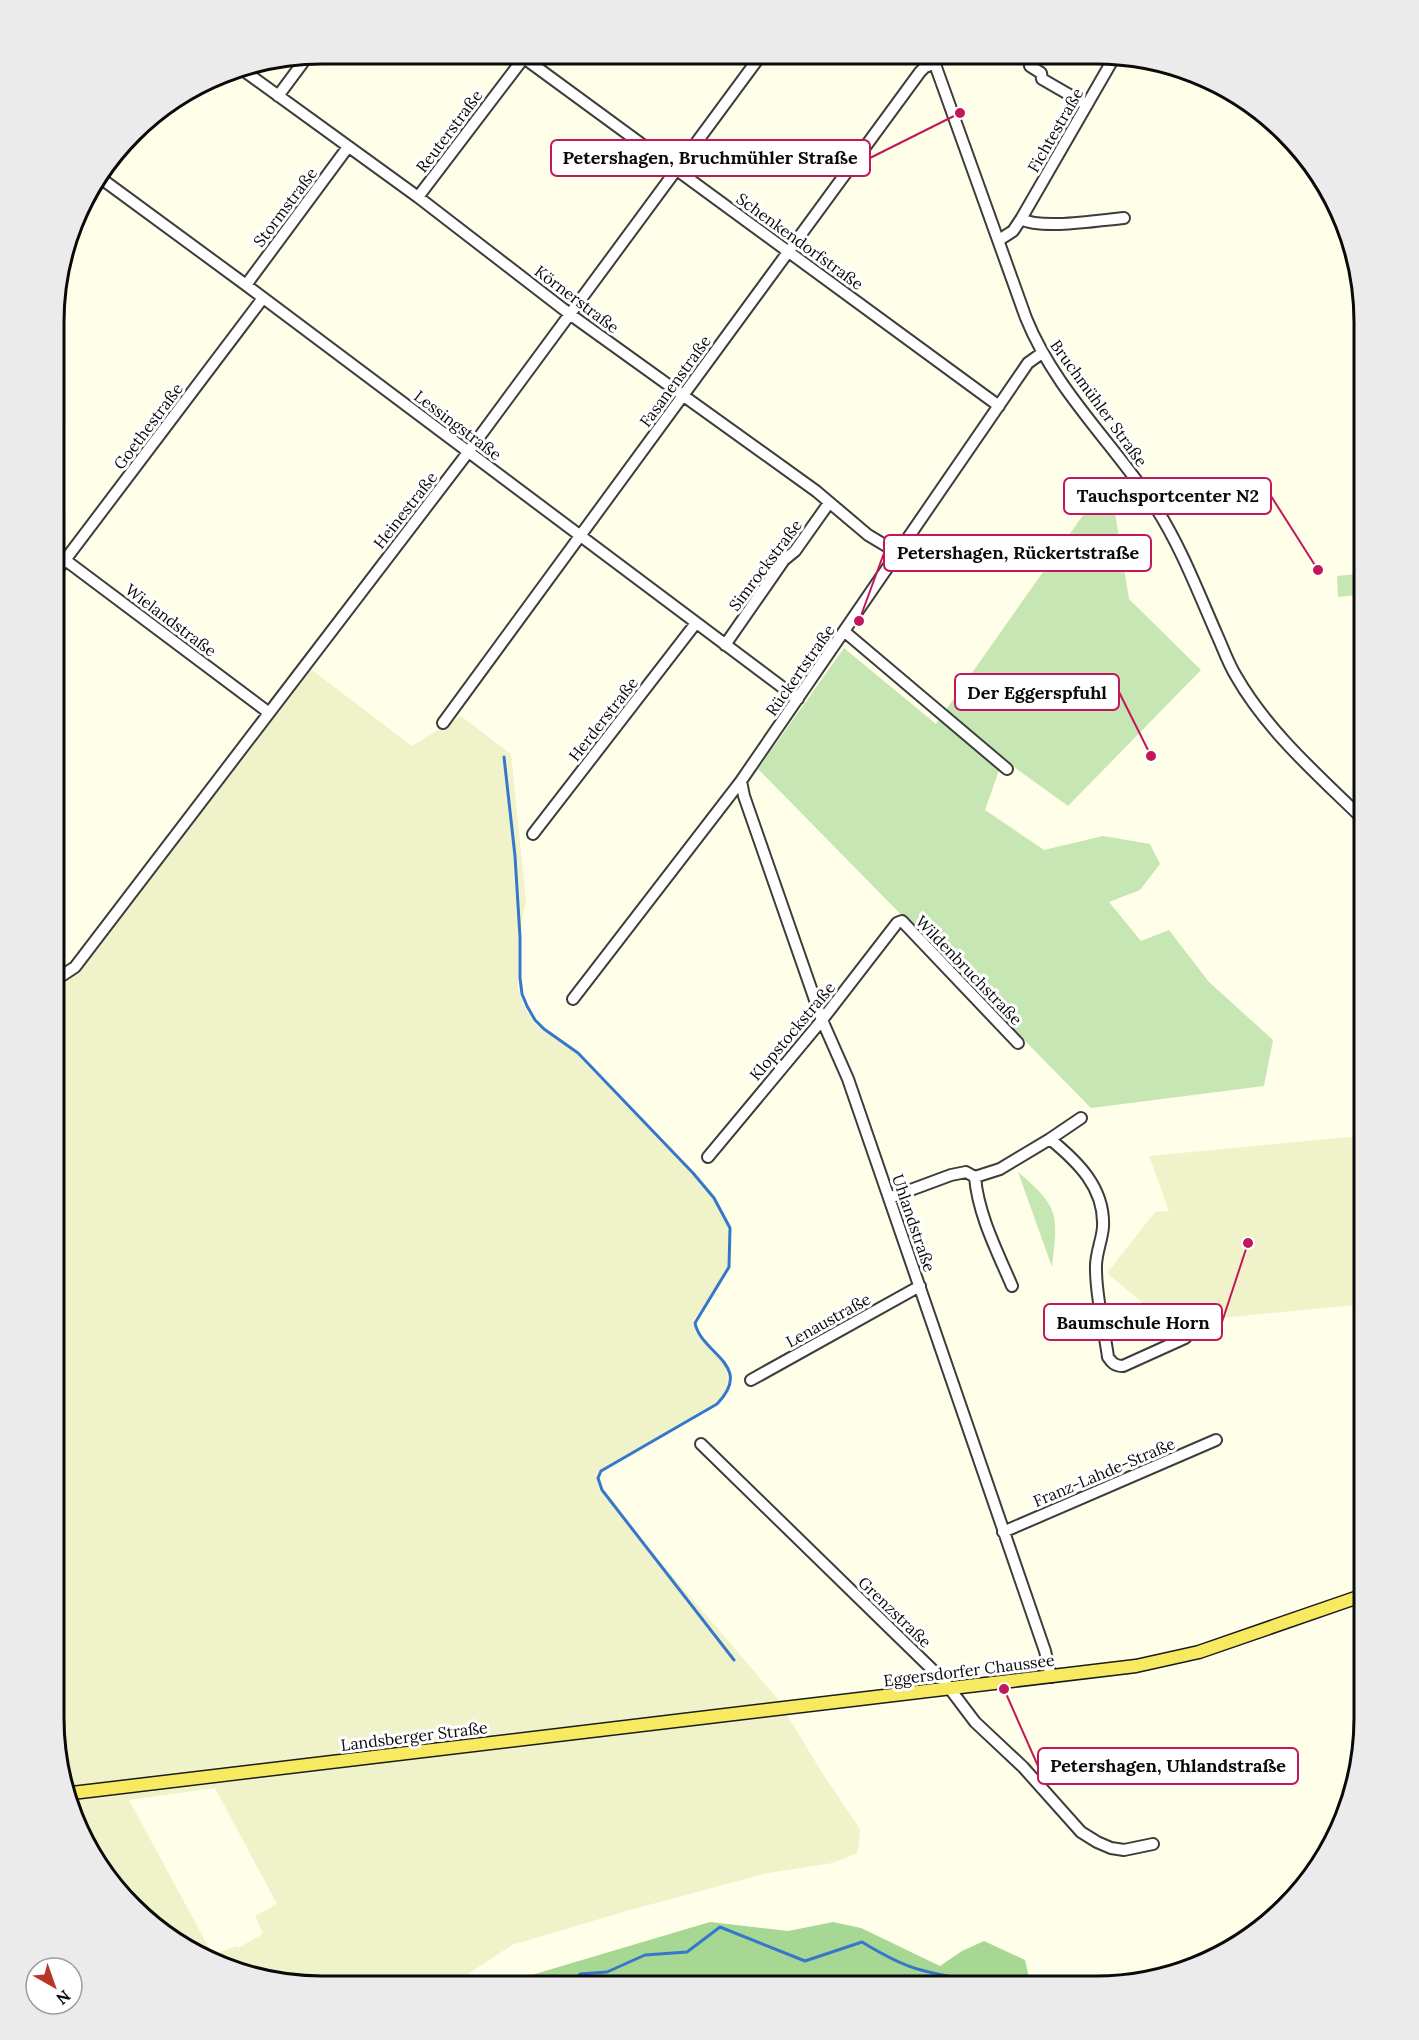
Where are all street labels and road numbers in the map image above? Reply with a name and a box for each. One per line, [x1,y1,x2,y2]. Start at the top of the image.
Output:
street label: Fichtestraße [1023,84,1087,176]
street label: Reuterstraße [411,86,487,176]
street label: Stormstraße [249,163,321,251]
street label: Schenkendorfstraße [733,188,868,294]
street label: Körnerstraße [531,261,623,337]
street label: Fasanenstraße [635,331,715,431]
street label: Bruchmühler Straße [1046,336,1152,471]
street label: Goethestraße [109,379,187,473]
street label: Lessingstraße [410,386,506,464]
street label: Heinestraße [369,467,441,552]
street label: Simrockstraße [724,515,806,615]
street label: Wielandstraße [121,579,221,661]
street label: Rückertstraße [761,620,839,719]
street label: Herderstraße [564,673,642,765]
street label: Wildenbruchstraße [912,911,1027,1029]
street label: Klopstockstraße [745,977,839,1084]
street label: Uhlandstraße [888,1172,940,1275]
street label: Lenaustraße [782,1288,874,1351]
street label: Franz-Lahde-Straße [1030,1433,1178,1511]
street label: Grenzstraße [854,1572,936,1652]
street label: Eggersdorfer Chaussee [882,1650,1056,1690]
street label: Landsberger Straße [339,1717,489,1755]

